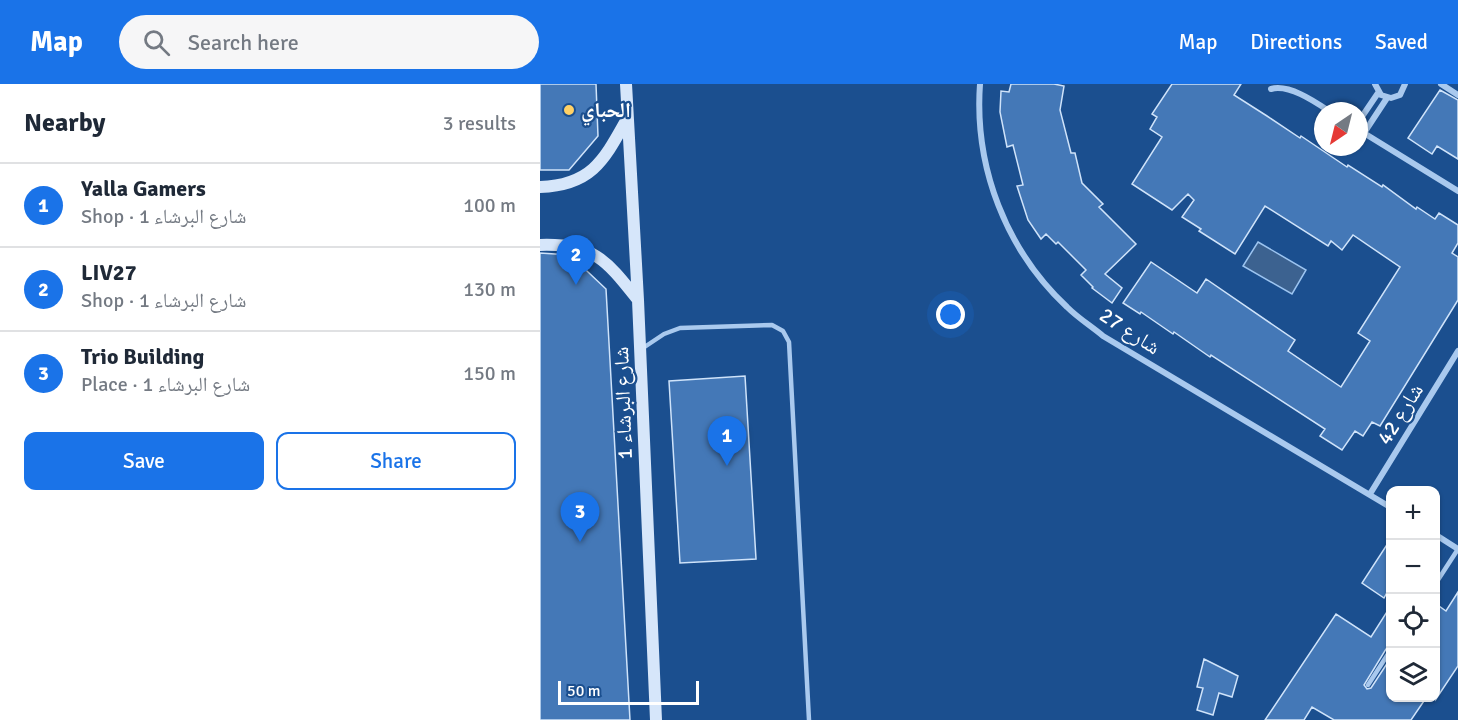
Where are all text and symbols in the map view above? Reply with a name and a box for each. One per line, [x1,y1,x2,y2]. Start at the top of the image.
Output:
search box [119,15,539,69]
text: Map [30,25,83,59]
icon: search [140,26,173,59]
text: Search here [188,29,299,56]
text: Map [1179,29,1217,55]
text: Directions [1250,29,1342,55]
text: Saved [1375,29,1428,55]
place label: الحباي [581,97,631,126]
north arrow [1314,102,1368,156]
marker: الحباي [562,103,576,117]
text: Nearby [24,107,105,139]
text: 3 results [443,111,516,136]
text: Yalla Gamers [81,175,206,202]
text: 1 [38,193,49,218]
text: 100 m [463,193,516,218]
text: Shop · شارع البرشاء 1 [81,204,246,229]
pin: 2 [556,236,596,285]
text: LIV27 [81,259,137,286]
text: 2 [38,277,49,302]
text: 130 m [463,277,516,302]
text: Shop · شارع البرشاء 1 [81,288,246,313]
your location [936,300,965,329]
street label: شارع 27 [1095,302,1165,360]
text: Trio Building [81,343,204,370]
street label: شارع البرشاء 1 [608,346,638,460]
text: 3 [38,361,49,386]
text: 150 m [463,361,516,386]
text: Place · شارع البرشاء 1 [81,372,250,397]
street label: شارع 42 [1371,379,1429,449]
pin: 1 [708,416,747,466]
button: Save [24,432,264,490]
button: Share [276,432,516,490]
map controls [1386,486,1440,702]
button: + [1386,486,1440,540]
pin: 3 [560,492,600,542]
button: − [1386,540,1440,594]
button: locate [1386,594,1440,648]
button: layers [1386,648,1440,702]
scale bar [558,678,699,706]
text: 50 m [567,681,601,701]

